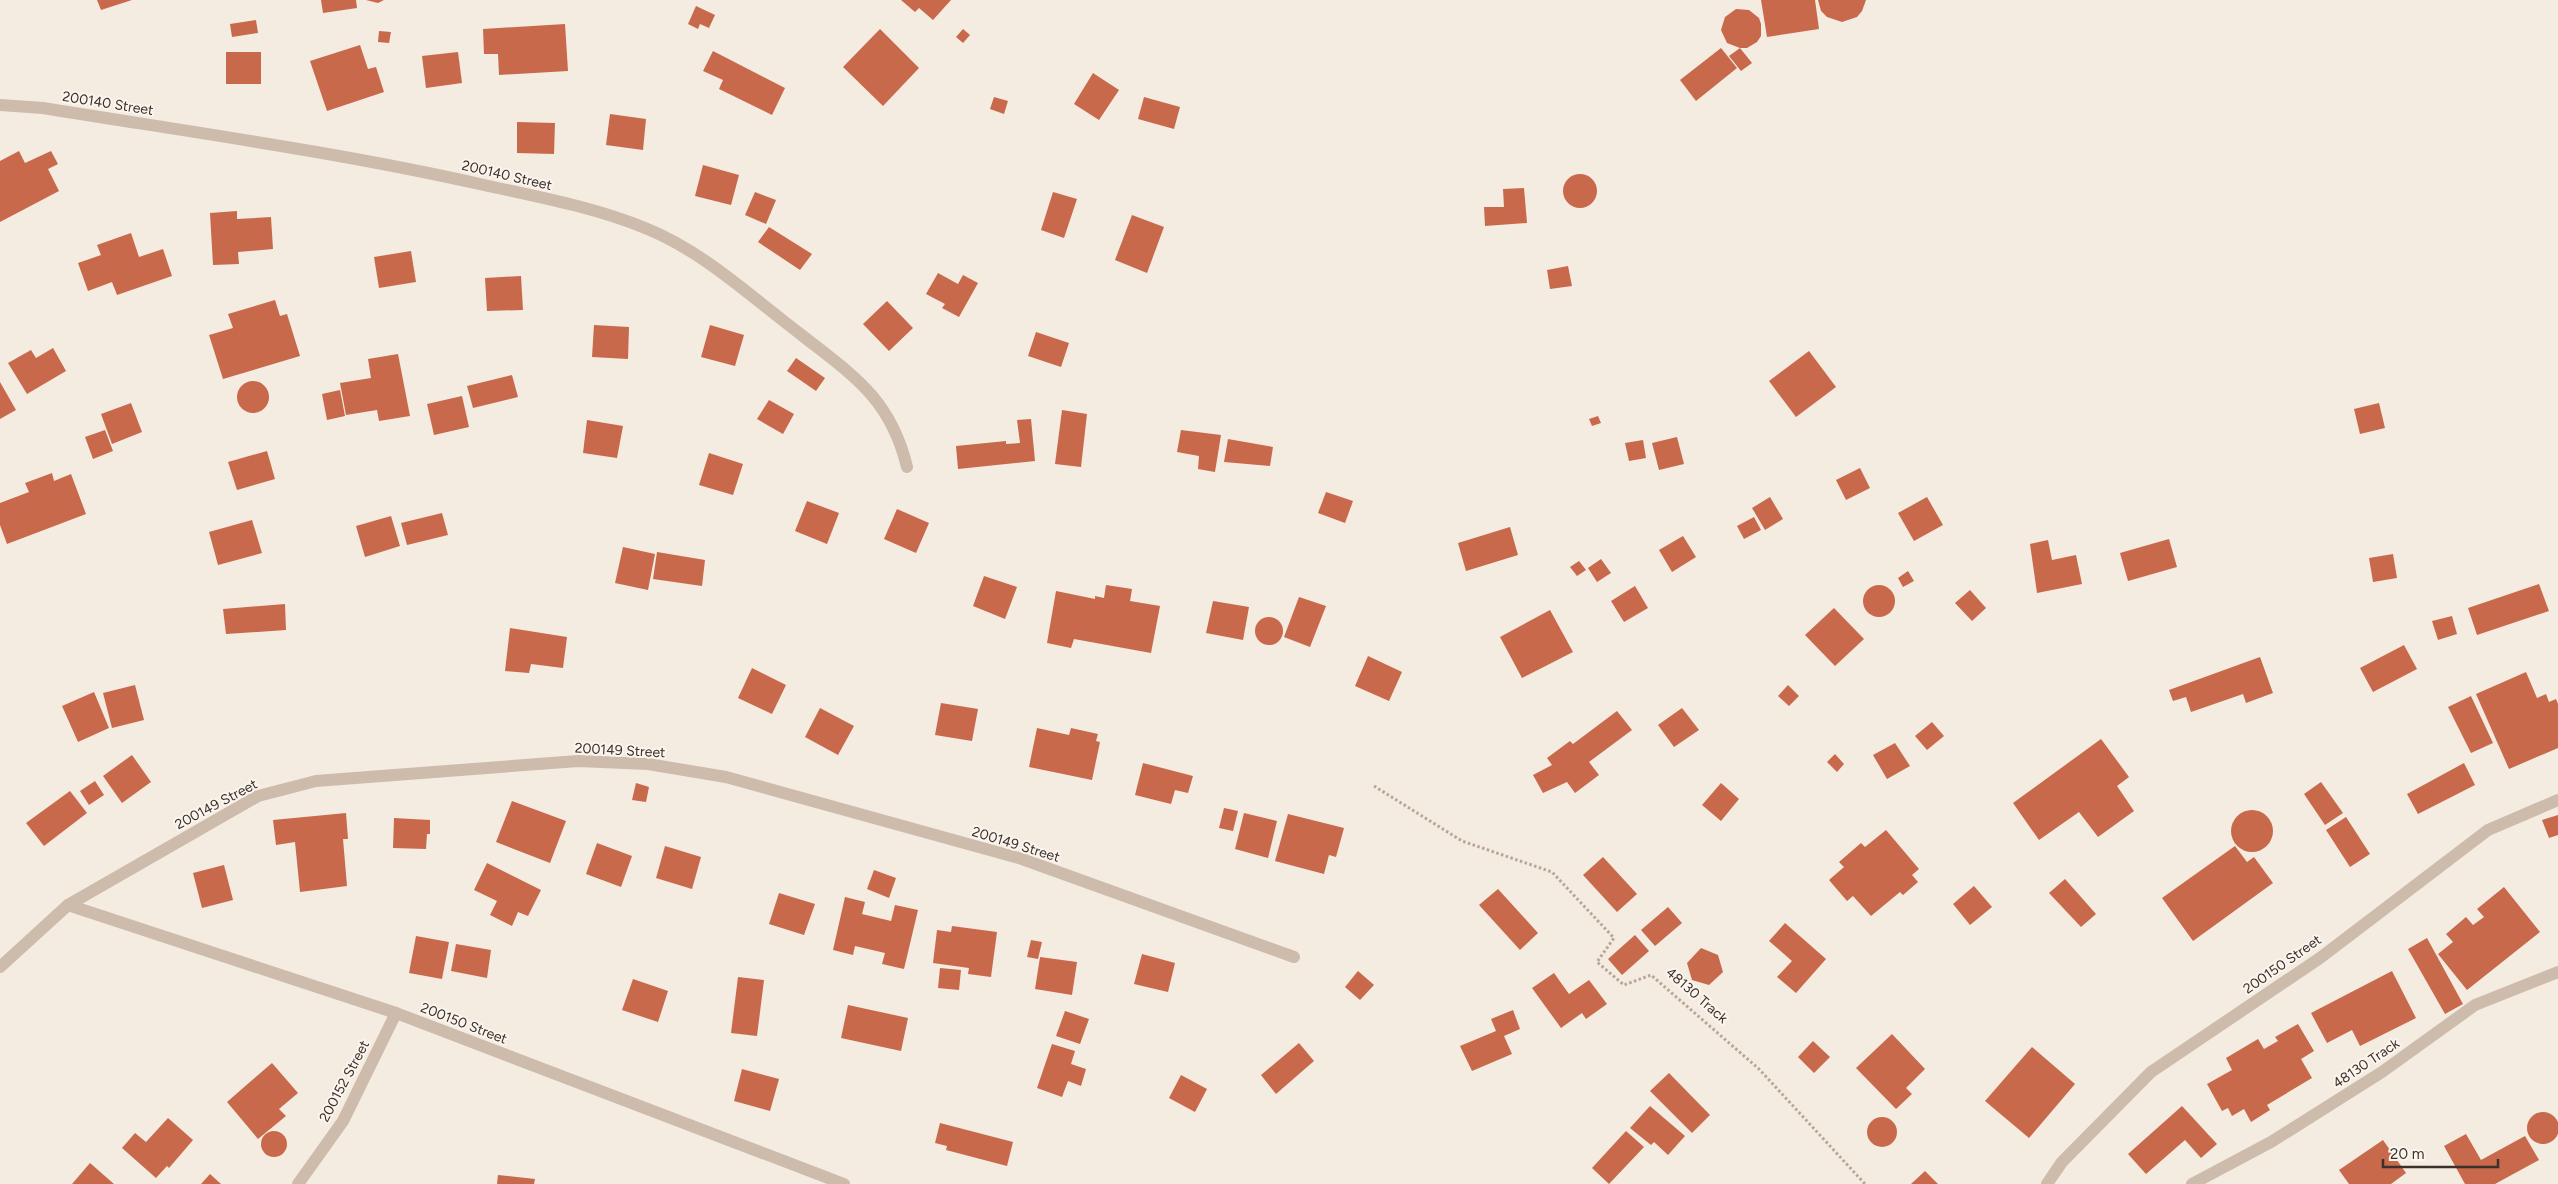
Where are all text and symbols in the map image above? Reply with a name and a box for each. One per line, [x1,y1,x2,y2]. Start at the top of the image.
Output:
street label: 200140 Street [61,88,155,119]
street label: 200140 Street [460,157,554,194]
street label: 200149 Street [574,740,666,761]
street label: 200149 Street [172,776,260,833]
street label: 200149 Street [970,823,1062,866]
street label: 200150 Street [2240,931,2325,998]
street label: 48130 Track [1662,964,1731,1027]
street label: 200150 Street [418,999,509,1048]
street label: 48130 Track [2330,1035,2403,1092]
street label: 200152 Street [316,1037,373,1125]
scale bar [2383,1136,2498,1168]
text: 20 m [2390,1145,2424,1163]

